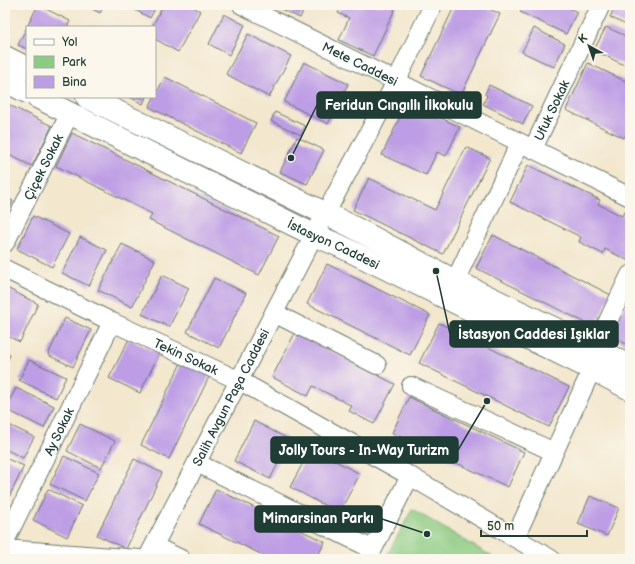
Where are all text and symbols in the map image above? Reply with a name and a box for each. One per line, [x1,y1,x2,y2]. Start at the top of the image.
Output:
legend [26,26,156,98]
north arrow [569,26,609,66]
text: K [576,31,590,46]
text: Yol [61,35,77,50]
street label: Mete Caddesi [319,39,400,90]
text: Park [62,55,86,70]
text: Bina [62,75,87,90]
street label: Ufuk Sokak [531,77,574,144]
callout: Feridun Cıngıllı İlkokulu [317,92,481,118]
text: Feridun Cıngıllı İlkokulu [325,95,473,114]
street label: Çiçek Sokak [21,131,67,203]
street label: İstasyon Caddesi [284,216,382,273]
callout: İstasyon Caddesi Işıklar [450,321,618,347]
text: İstasyon Caddesi Işıklar [458,324,611,343]
street label: Salih Avgun Paşa Caddesi [189,326,273,469]
street label: Tekin Sokak [151,335,221,379]
street label: Ay Sokak [41,405,78,458]
callout: Jolly Tours - In-Way Turizm [271,437,458,463]
text: Jolly Tours - In-Way Turizm [279,442,449,459]
callout: Mimarsinan Parkı [255,506,382,532]
text: Mimarsinan Parkı [262,510,374,527]
scale bar [481,512,587,538]
text: 50 m [487,519,514,534]

